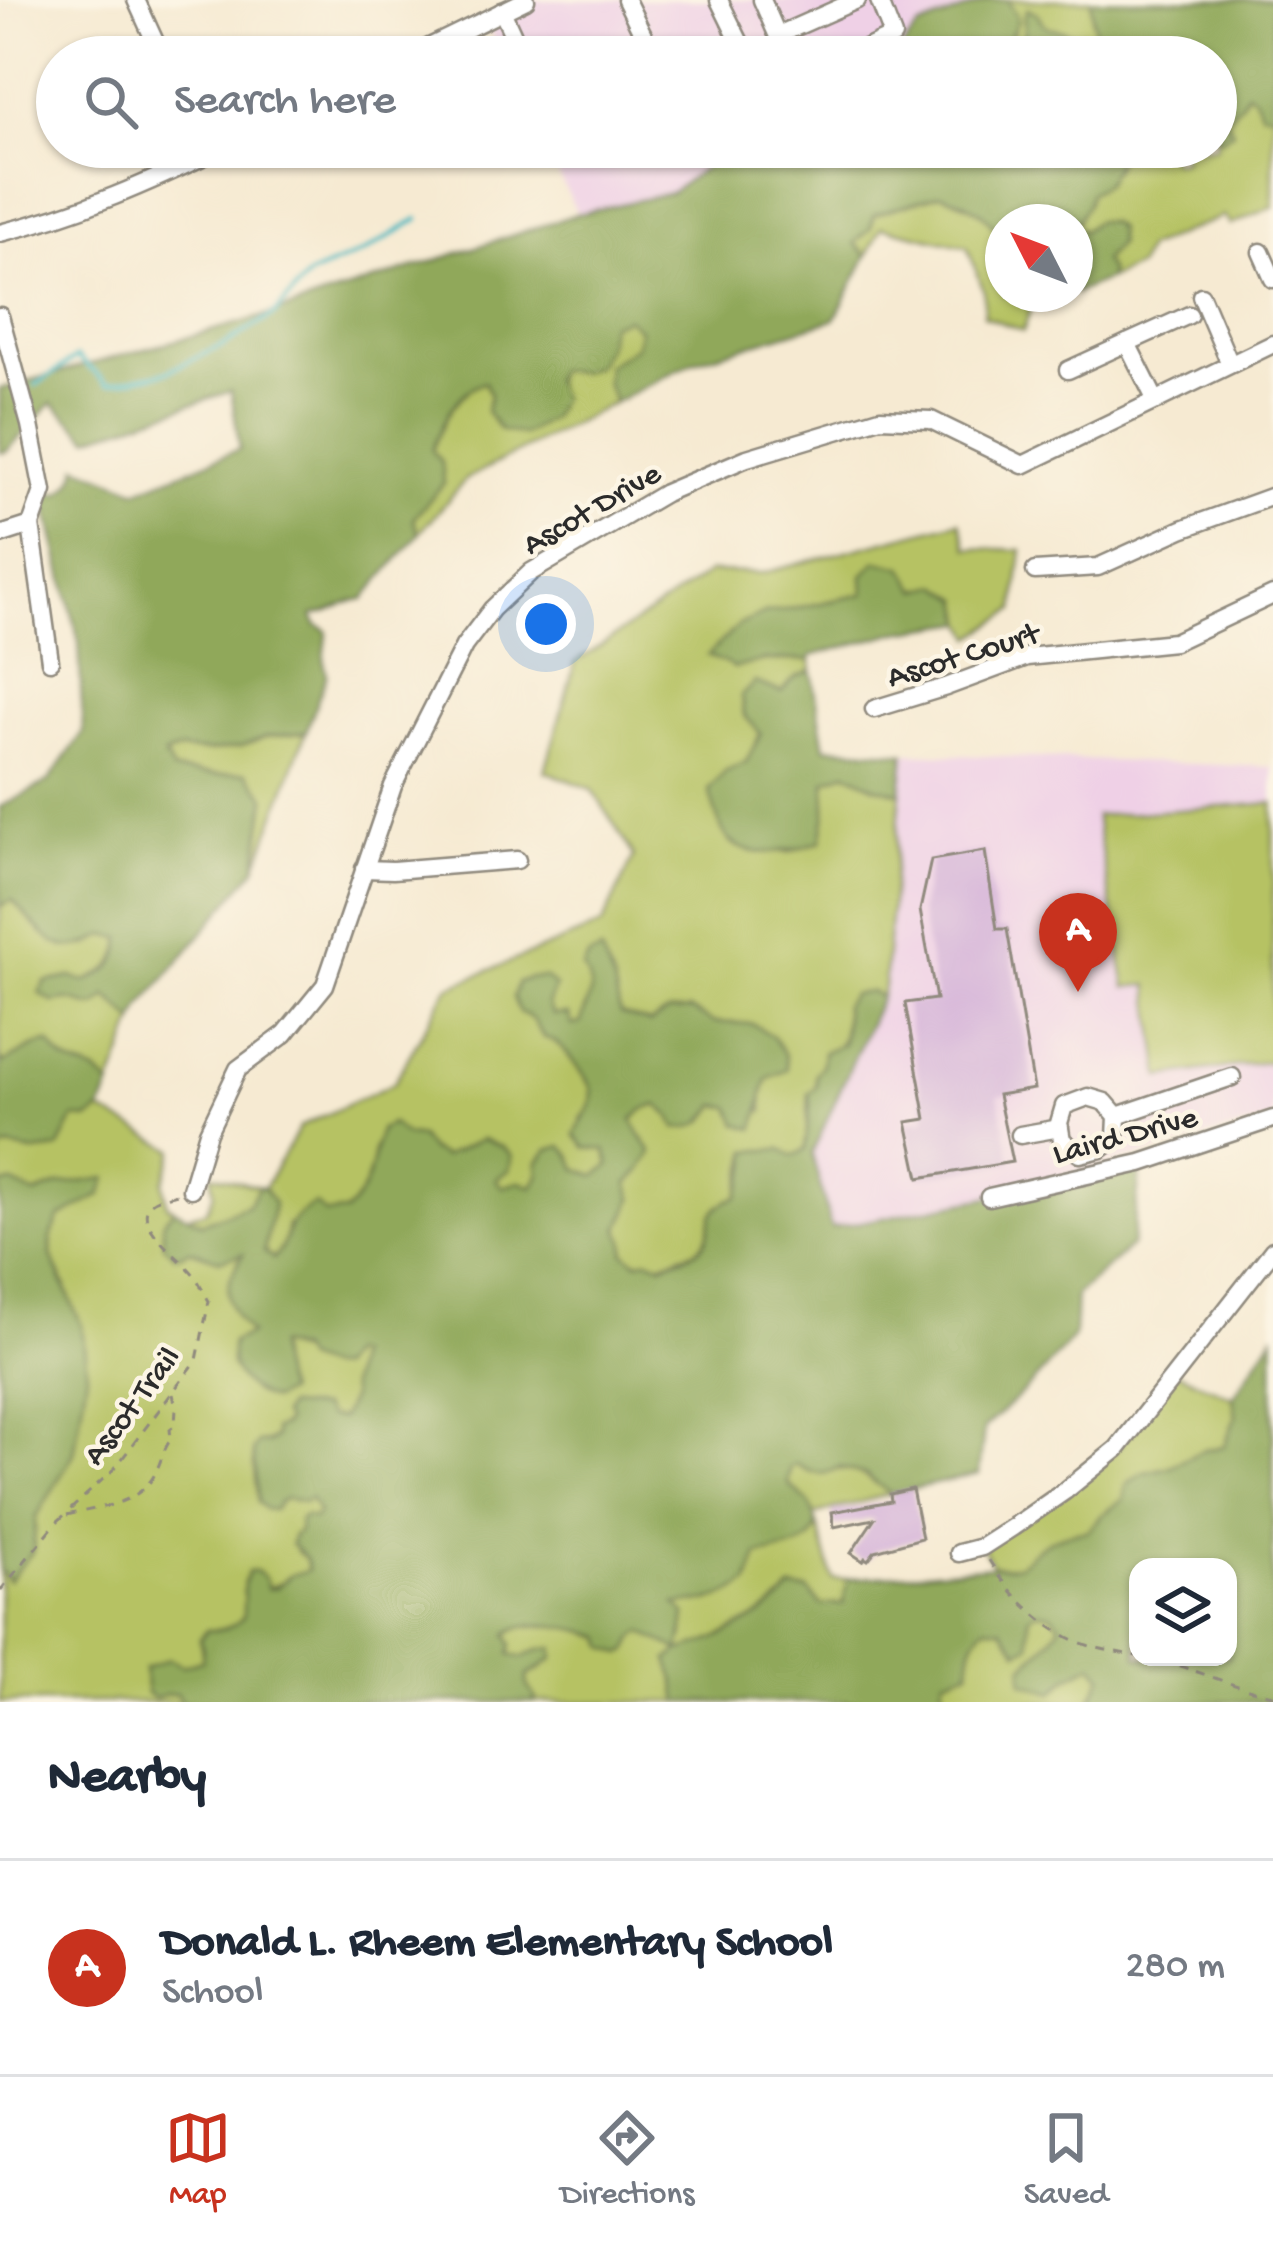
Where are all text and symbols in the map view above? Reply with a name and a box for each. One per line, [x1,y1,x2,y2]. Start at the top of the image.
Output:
search box [36,36,1237,168]
icon: search [78,69,144,135]
text: Search here [174,76,396,129]
north arrow [985,204,1093,312]
street label: Ascot Drive [517,456,670,566]
your location [516,594,576,654]
street label: Ascot Court [883,616,1047,699]
pin: A [1039,893,1117,992]
street label: Laird Drive [1049,1100,1203,1175]
street label: Ascot Trail [77,1341,191,1474]
map controls [1129,1558,1237,1666]
button: layers [1129,1558,1237,1666]
text: Nearby [48,1750,206,1810]
text: Donald L. Rheem Elementary School [162,1918,833,1971]
text: A [75,1945,99,1991]
text: 280 m [1125,1945,1225,1991]
text: School [162,1971,263,2017]
tab: Map [165,2105,231,2215]
tab: Directions [560,2105,694,2215]
tab: Saved [1024,2105,1108,2215]

